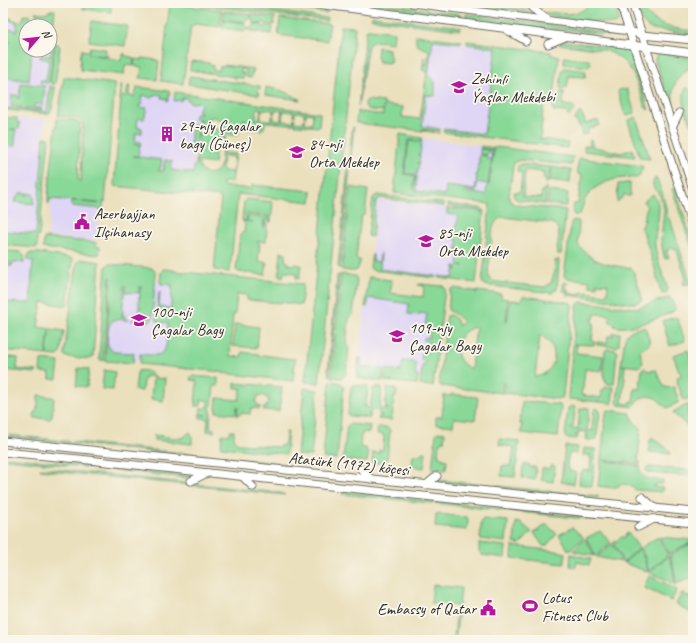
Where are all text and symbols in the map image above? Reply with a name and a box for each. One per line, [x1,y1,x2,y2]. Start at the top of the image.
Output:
north arrow [18,18,58,58]
text: N [39,27,56,42]
place label: Zehinli Ýaşlar Mekdebi [471,69,557,107]
school or university icon: Zehinli Ýaşlar Mekdebi [450,78,468,96]
place label: 29-njy Çagalar bagy (Güneş) [179,116,261,154]
building icon: 29-njy Çagalar bagy (Güneş) [158,125,176,143]
place label: 84-nji Orta Mekdep [309,134,380,172]
school or university icon: 84-nji Orta Mekdep [288,143,306,161]
place label: Azerbaýjan Ilçihanasy [94,204,155,242]
public building icon: Azerbaýjan Ilçihanasy [73,213,91,231]
place label: 85-nji Orta Mekdep [438,223,509,261]
school or university icon: 85-nji Orta Mekdep [417,232,435,250]
place label: 100-nji Çagalar Bagy [151,302,225,340]
school or university icon: 100-nji Çagalar Bagy [130,311,148,329]
place label: 109-njy Çagalar Bagy [409,318,483,356]
school or university icon: 109-njy Çagalar Bagy [388,327,406,345]
street label: Atatürk (1972) köçesi [288,448,412,480]
place label: Lotus Fitness Club [542,588,609,626]
sports icon: Lotus Fitness Club [521,597,539,615]
place label: Embassy of Qatar [378,599,477,619]
public building icon: Embassy of Qatar [479,599,497,617]

